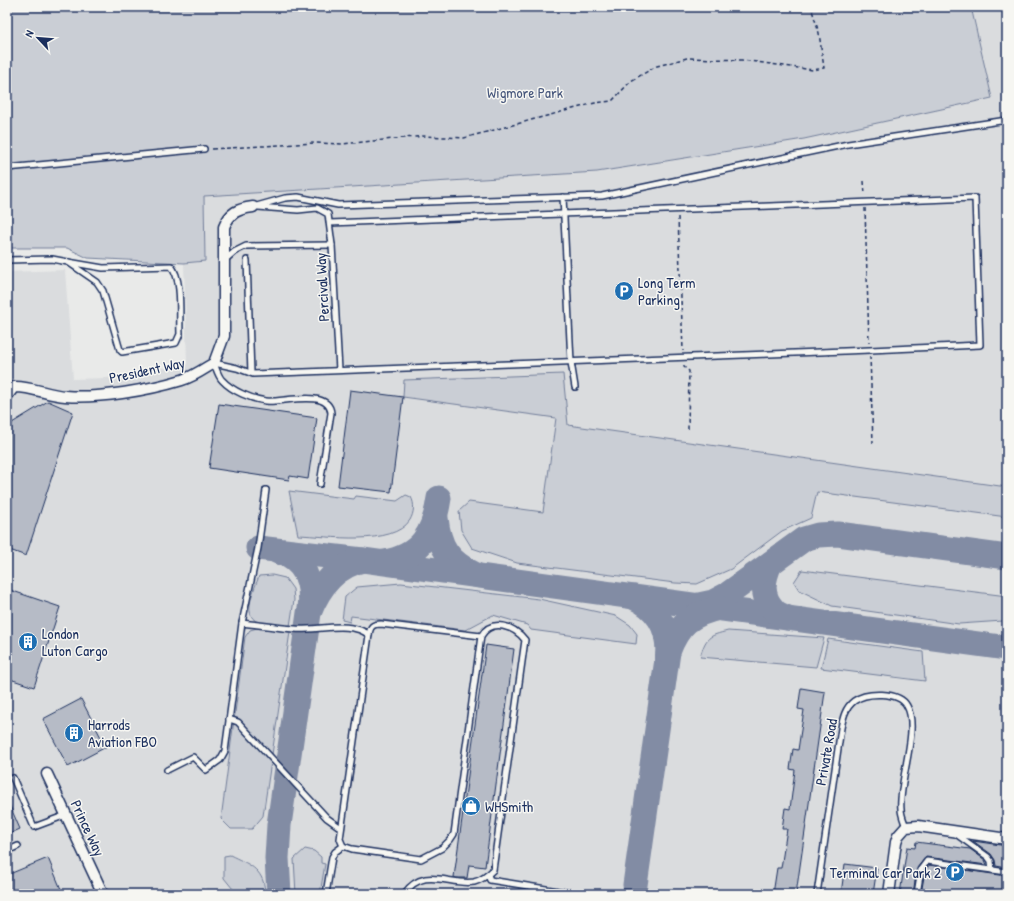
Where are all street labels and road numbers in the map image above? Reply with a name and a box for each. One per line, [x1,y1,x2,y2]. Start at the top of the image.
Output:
street label: Percival Way [310,252,334,322]
street label: President Way [107,352,187,388]
street label: Private Road [810,717,842,787]
street label: Prince Way [66,796,110,860]

